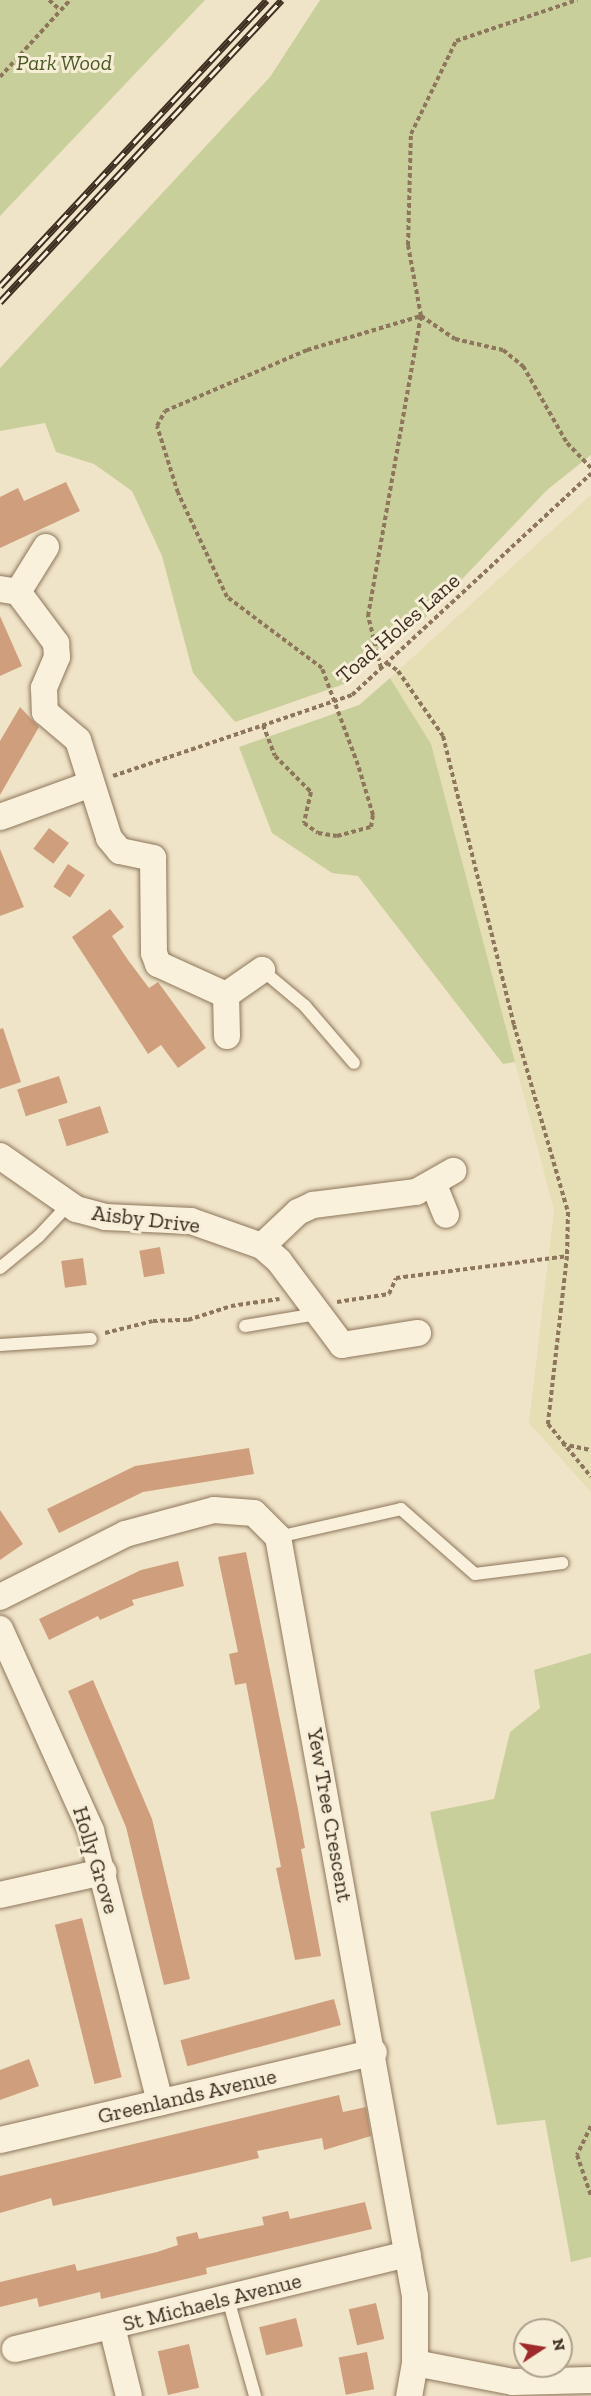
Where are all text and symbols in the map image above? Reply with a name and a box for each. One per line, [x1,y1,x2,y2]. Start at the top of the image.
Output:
park label: Park Wood [16,50,112,76]
street label: Toad Holes Lane [331,567,465,689]
street label: Aisby Drive [90,1199,202,1239]
street label: Yew Tree Crescent [302,1726,358,1904]
street label: Holly Grove [67,1803,125,1917]
street label: Greenlands Avenue [95,2063,279,2129]
street label: St Michaels Avenue [120,2267,304,2337]
north arrow [513,2318,573,2378]
text: N [549,2337,570,2352]

